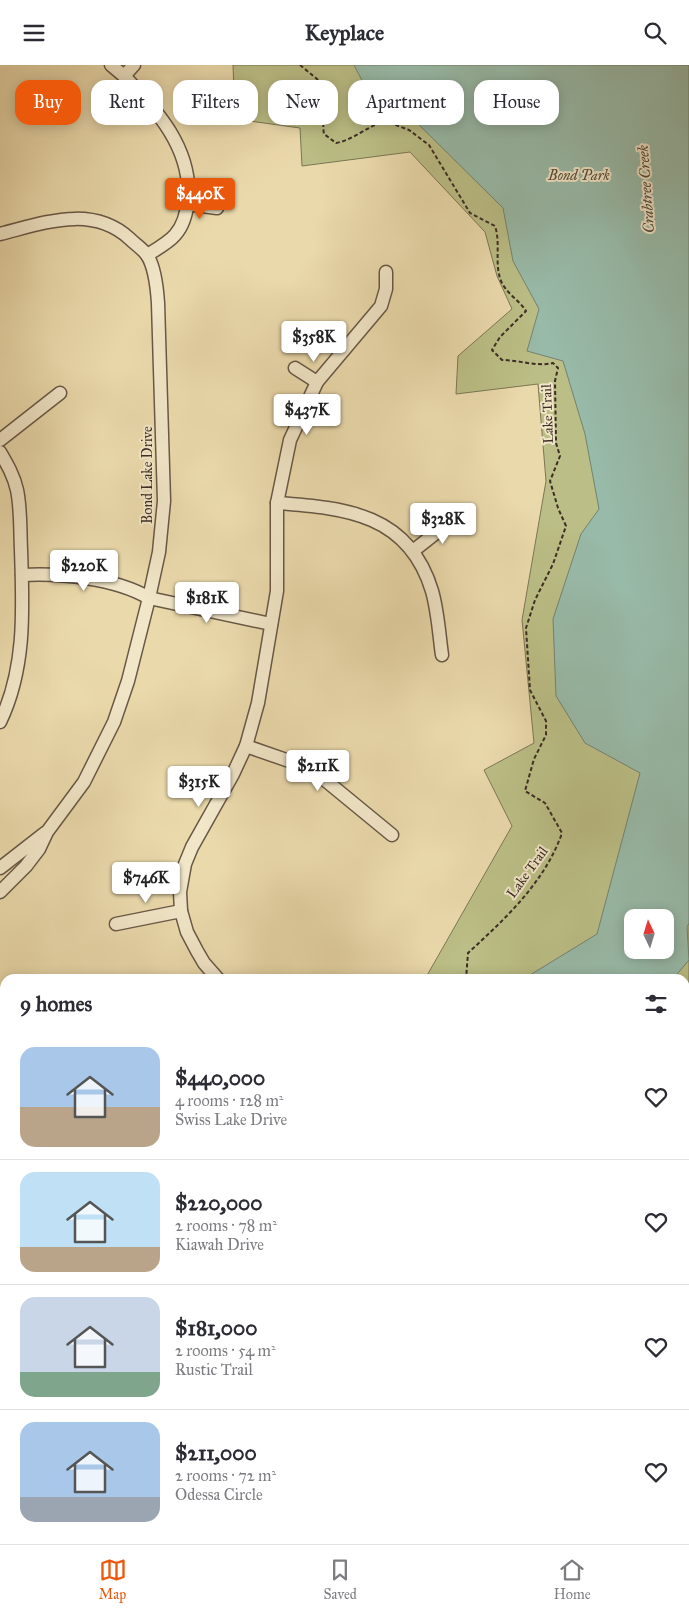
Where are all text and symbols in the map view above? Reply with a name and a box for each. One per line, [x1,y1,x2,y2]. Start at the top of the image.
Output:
icon: menu [20,19,48,47]
text: Keyplace [305,19,384,46]
icon: search [641,19,669,47]
chip: Buy [15,80,81,125]
chip: Rent [91,80,163,125]
chip: Filters [173,80,258,125]
chip: New [268,80,338,125]
chip: Apartment [348,80,464,125]
chip: House [474,80,559,125]
water label: Crabtree Creek [634,144,658,234]
park label: Bond Park [547,167,611,184]
pin: $440K [165,177,235,220]
text: $440K [176,184,224,203]
pin: $358K [279,321,349,363]
text: $358K [292,327,336,346]
street label: Lake Trail [538,384,557,444]
pin: $437K [272,393,342,436]
text: $437K [285,400,329,419]
street label: Bond Lake Drive [139,426,156,524]
pin: $328K [408,503,478,545]
text: $328K [421,509,465,528]
pin: $220K [49,549,119,592]
text: $220K [61,556,107,575]
pin: $181K [172,581,242,624]
text: $181K [186,588,228,607]
pin: $211K [283,749,353,792]
text: $211K [297,756,339,775]
pin: $315K [164,765,234,808]
text: $315K [179,772,220,791]
street label: Lake Trail [503,843,552,901]
pin: $746K [111,861,181,904]
text: $746K [123,868,169,887]
north arrow [624,909,674,959]
map controls [624,909,674,959]
icon: filters [642,990,670,1018]
text: 9 homes [20,991,92,1017]
text: $440,000 [175,1065,265,1091]
icon: home [60,1067,120,1127]
icon: heart [642,1083,670,1111]
text: 4 rooms · 128 m² [175,1091,284,1110]
text: Swiss Lake Drive [175,1110,287,1129]
text: $220,000 [175,1190,263,1216]
icon: home [60,1192,120,1252]
icon: heart [642,1208,670,1236]
text: 2 rooms · 78 m² [175,1216,277,1235]
text: Kiawah Drive [175,1235,264,1254]
text: $181,000 [175,1315,257,1341]
icon: home [60,1317,120,1377]
icon: heart [642,1333,670,1361]
text: 2 rooms · 54 m² [175,1341,276,1360]
text: Rustic Trail [175,1360,253,1379]
text: $211,000 [175,1440,257,1466]
icon: home [60,1442,120,1502]
icon: heart [642,1458,670,1486]
text: 2 rooms · 72 m² [175,1466,276,1485]
text: Odessa Circle [175,1485,263,1504]
tab: Map [99,1556,127,1603]
tab: Saved [324,1556,357,1603]
tab: Home [554,1556,590,1603]

